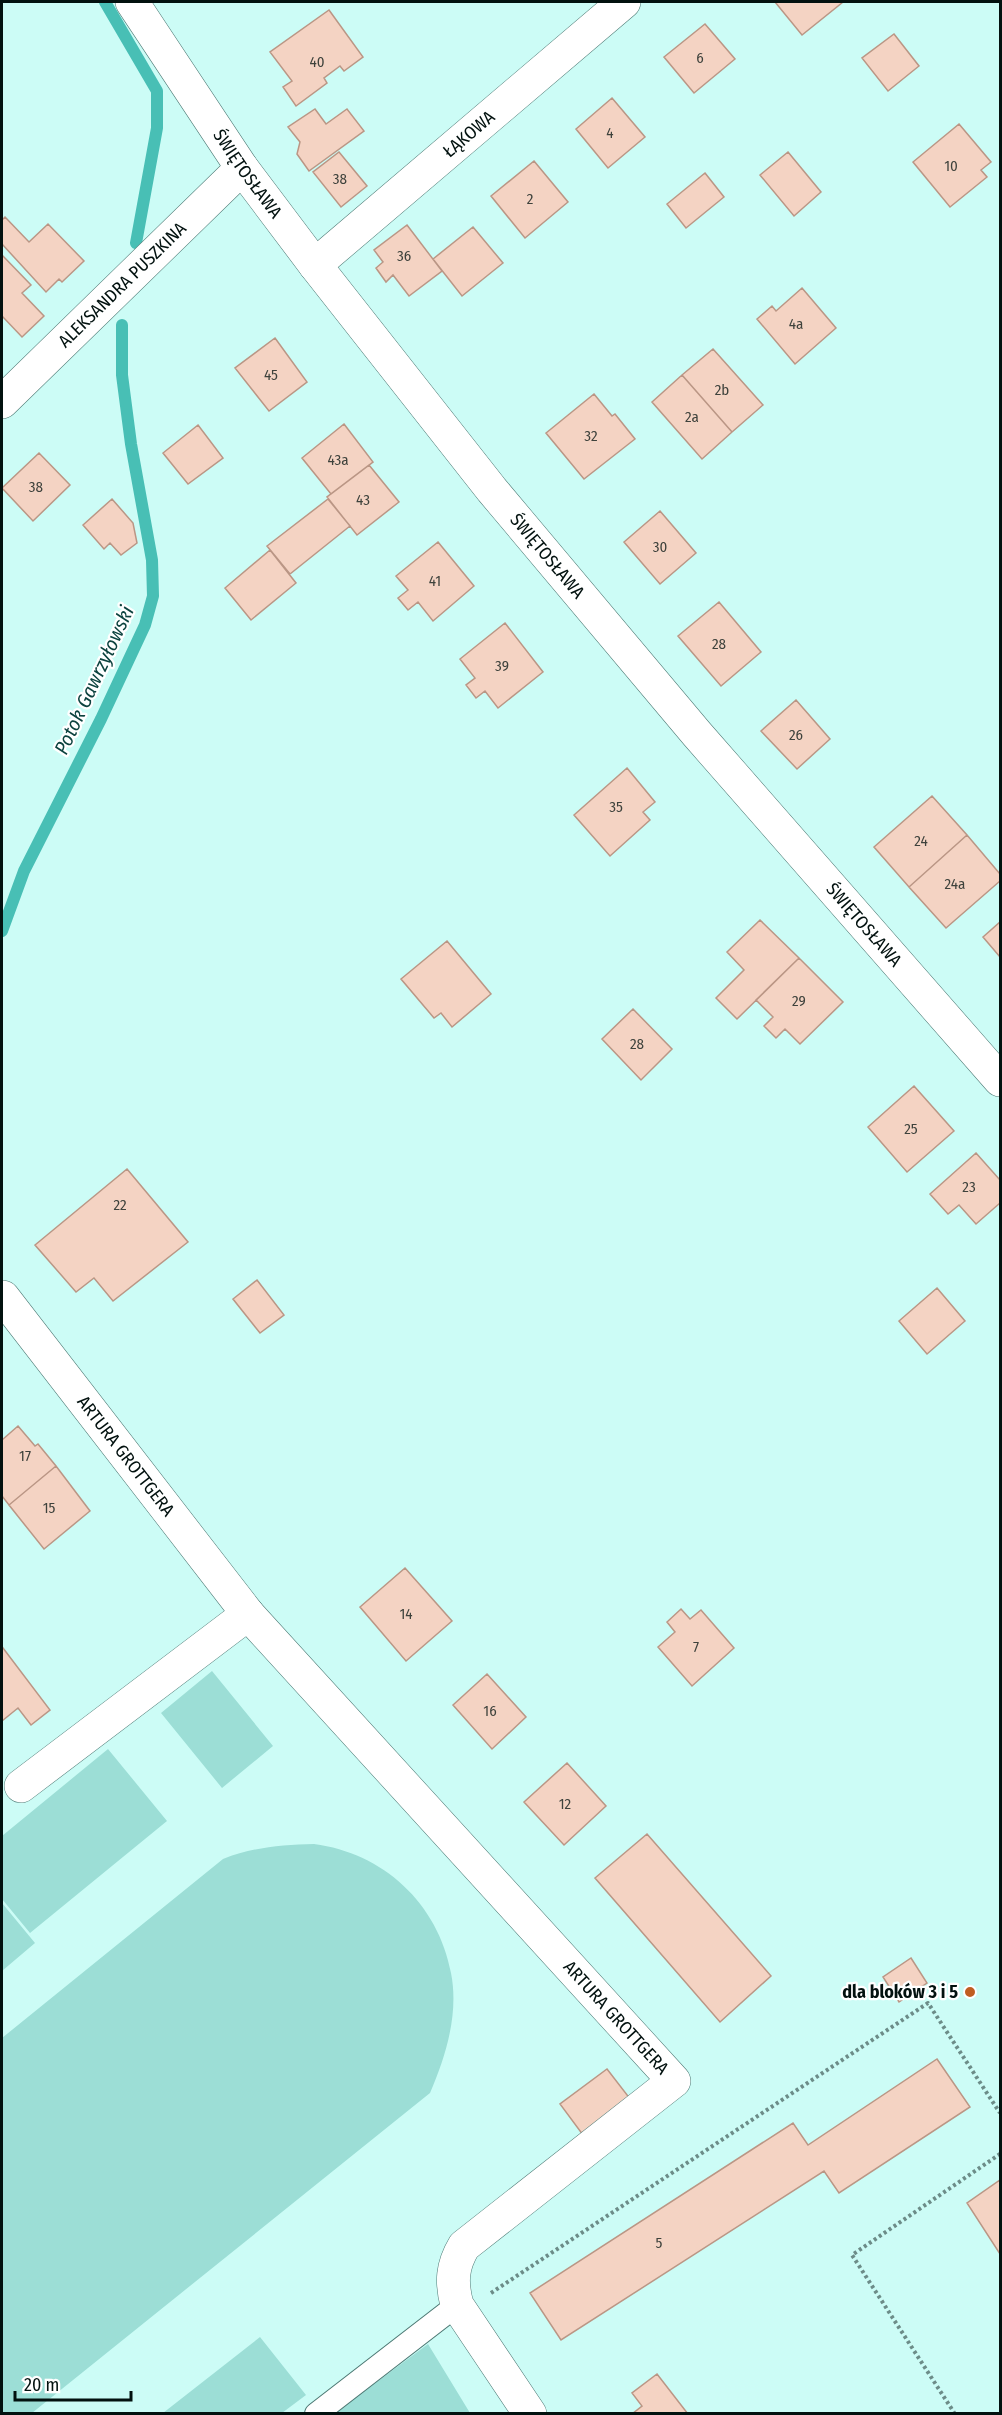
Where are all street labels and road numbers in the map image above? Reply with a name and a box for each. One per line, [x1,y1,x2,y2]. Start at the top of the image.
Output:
street label: ŁĄKOWA [438,105,500,162]
street label: ŚWIĘTOSŁAWA [208,125,287,223]
street label: ALEKSANDRA PUSZKINA [54,217,191,352]
street label: ŚWIĘTOSŁAWA [506,509,590,603]
street label: ŚWIĘTOSŁAWA [821,878,907,972]
street label: ARTURA GROTTGERA [73,1391,180,1521]
street label: ARTURA GROTTGERA [559,1956,674,2079]

